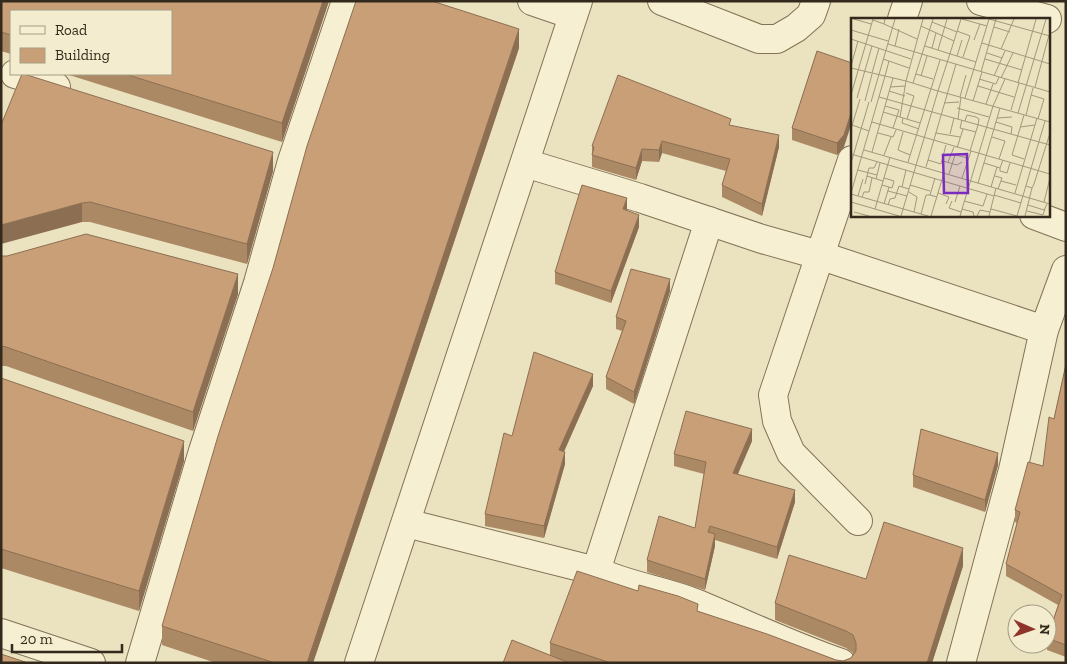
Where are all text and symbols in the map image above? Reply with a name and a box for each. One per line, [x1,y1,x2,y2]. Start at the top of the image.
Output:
legend [10,10,172,75]
inset map [851,18,1050,216]
text: Road [55,21,88,39]
text: Building [55,46,110,64]
north arrow [1007,604,1057,654]
scale bar [12,622,122,654]
text: N [1036,624,1053,635]
text: 20 m [20,630,53,648]

